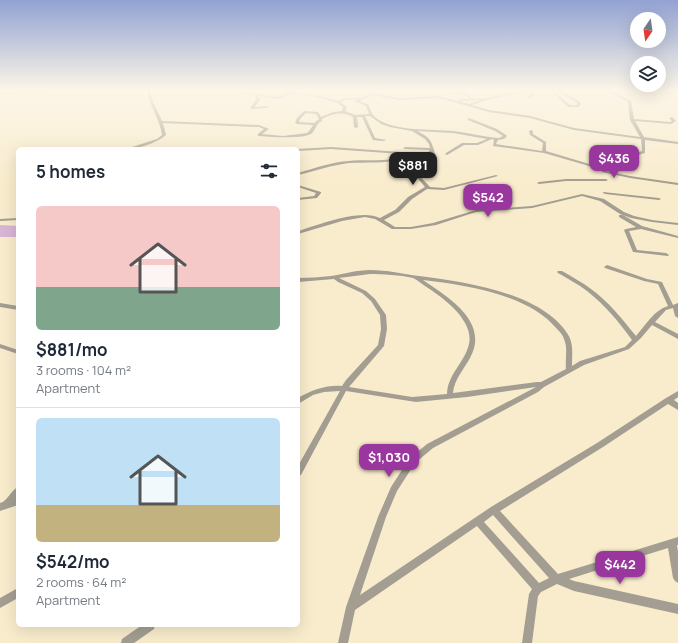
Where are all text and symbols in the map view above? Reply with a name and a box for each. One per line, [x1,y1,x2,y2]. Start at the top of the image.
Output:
north arrow [630,12,666,48]
map controls [630,12,666,92]
button: layers [630,56,666,92]
pin: $436 [590,145,638,179]
text: $436 [598,149,630,167]
pin: $881 [389,152,437,186]
text: $881 [398,156,428,174]
text: 5 homes [36,160,105,183]
icon: filters [258,160,280,182]
pin: $542 [464,184,512,218]
text: $542 [472,188,504,206]
icon: home [122,232,194,304]
text: $881/mo [36,338,107,361]
text: 3 rooms · 104 m² [36,361,131,379]
text: Apartment [36,379,100,397]
icon: home [122,444,194,516]
pin: $1,030 [356,444,422,478]
text: $1,030 [368,448,410,466]
text: $542/mo [36,550,110,573]
pin: $442 [596,551,644,585]
text: $442 [604,555,636,573]
text: 2 rooms · 64 m² [36,573,127,591]
text: Apartment [36,591,100,609]

